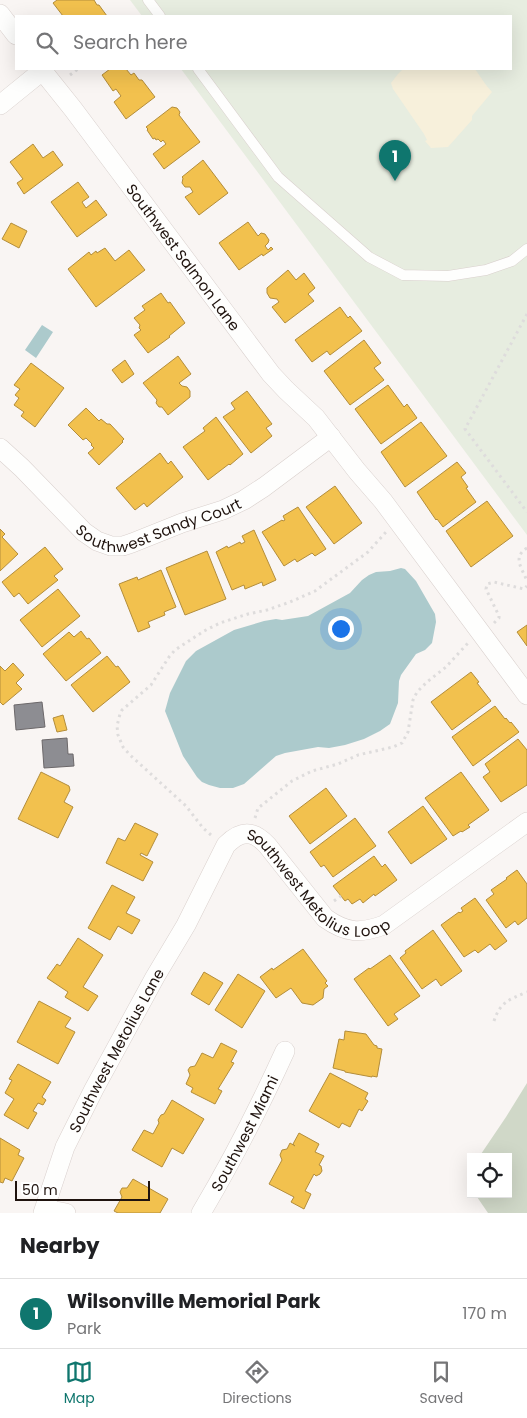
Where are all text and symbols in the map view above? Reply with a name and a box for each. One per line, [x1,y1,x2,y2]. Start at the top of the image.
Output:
search box [15,15,512,70]
icon: search [33,29,61,57]
text: Search here [73,29,187,56]
pin: 1 [379,140,411,181]
street label: Southwest Salmon Lane [122,179,246,335]
street label: Southwest Sandy Court [71,492,244,557]
your location [328,616,354,642]
street label: Southwest Metolius Loop [245,823,394,941]
street label: Southwest Metolius Lane [63,964,169,1136]
street label: Southwest Miami [205,1072,283,1195]
map controls [467,1153,512,1198]
button: locate [467,1153,512,1198]
scale bar [15,1178,150,1201]
text: 50 m [22,1180,58,1200]
text: Nearby [20,1231,100,1260]
text: Wilsonville Memorial Park [67,1288,320,1315]
text: 1 [33,1302,39,1325]
text: 170 m [462,1302,507,1325]
text: Park [67,1317,101,1340]
tab: Map [64,1358,95,1409]
tab: Directions [222,1358,292,1409]
tab: Saved [419,1358,463,1409]

